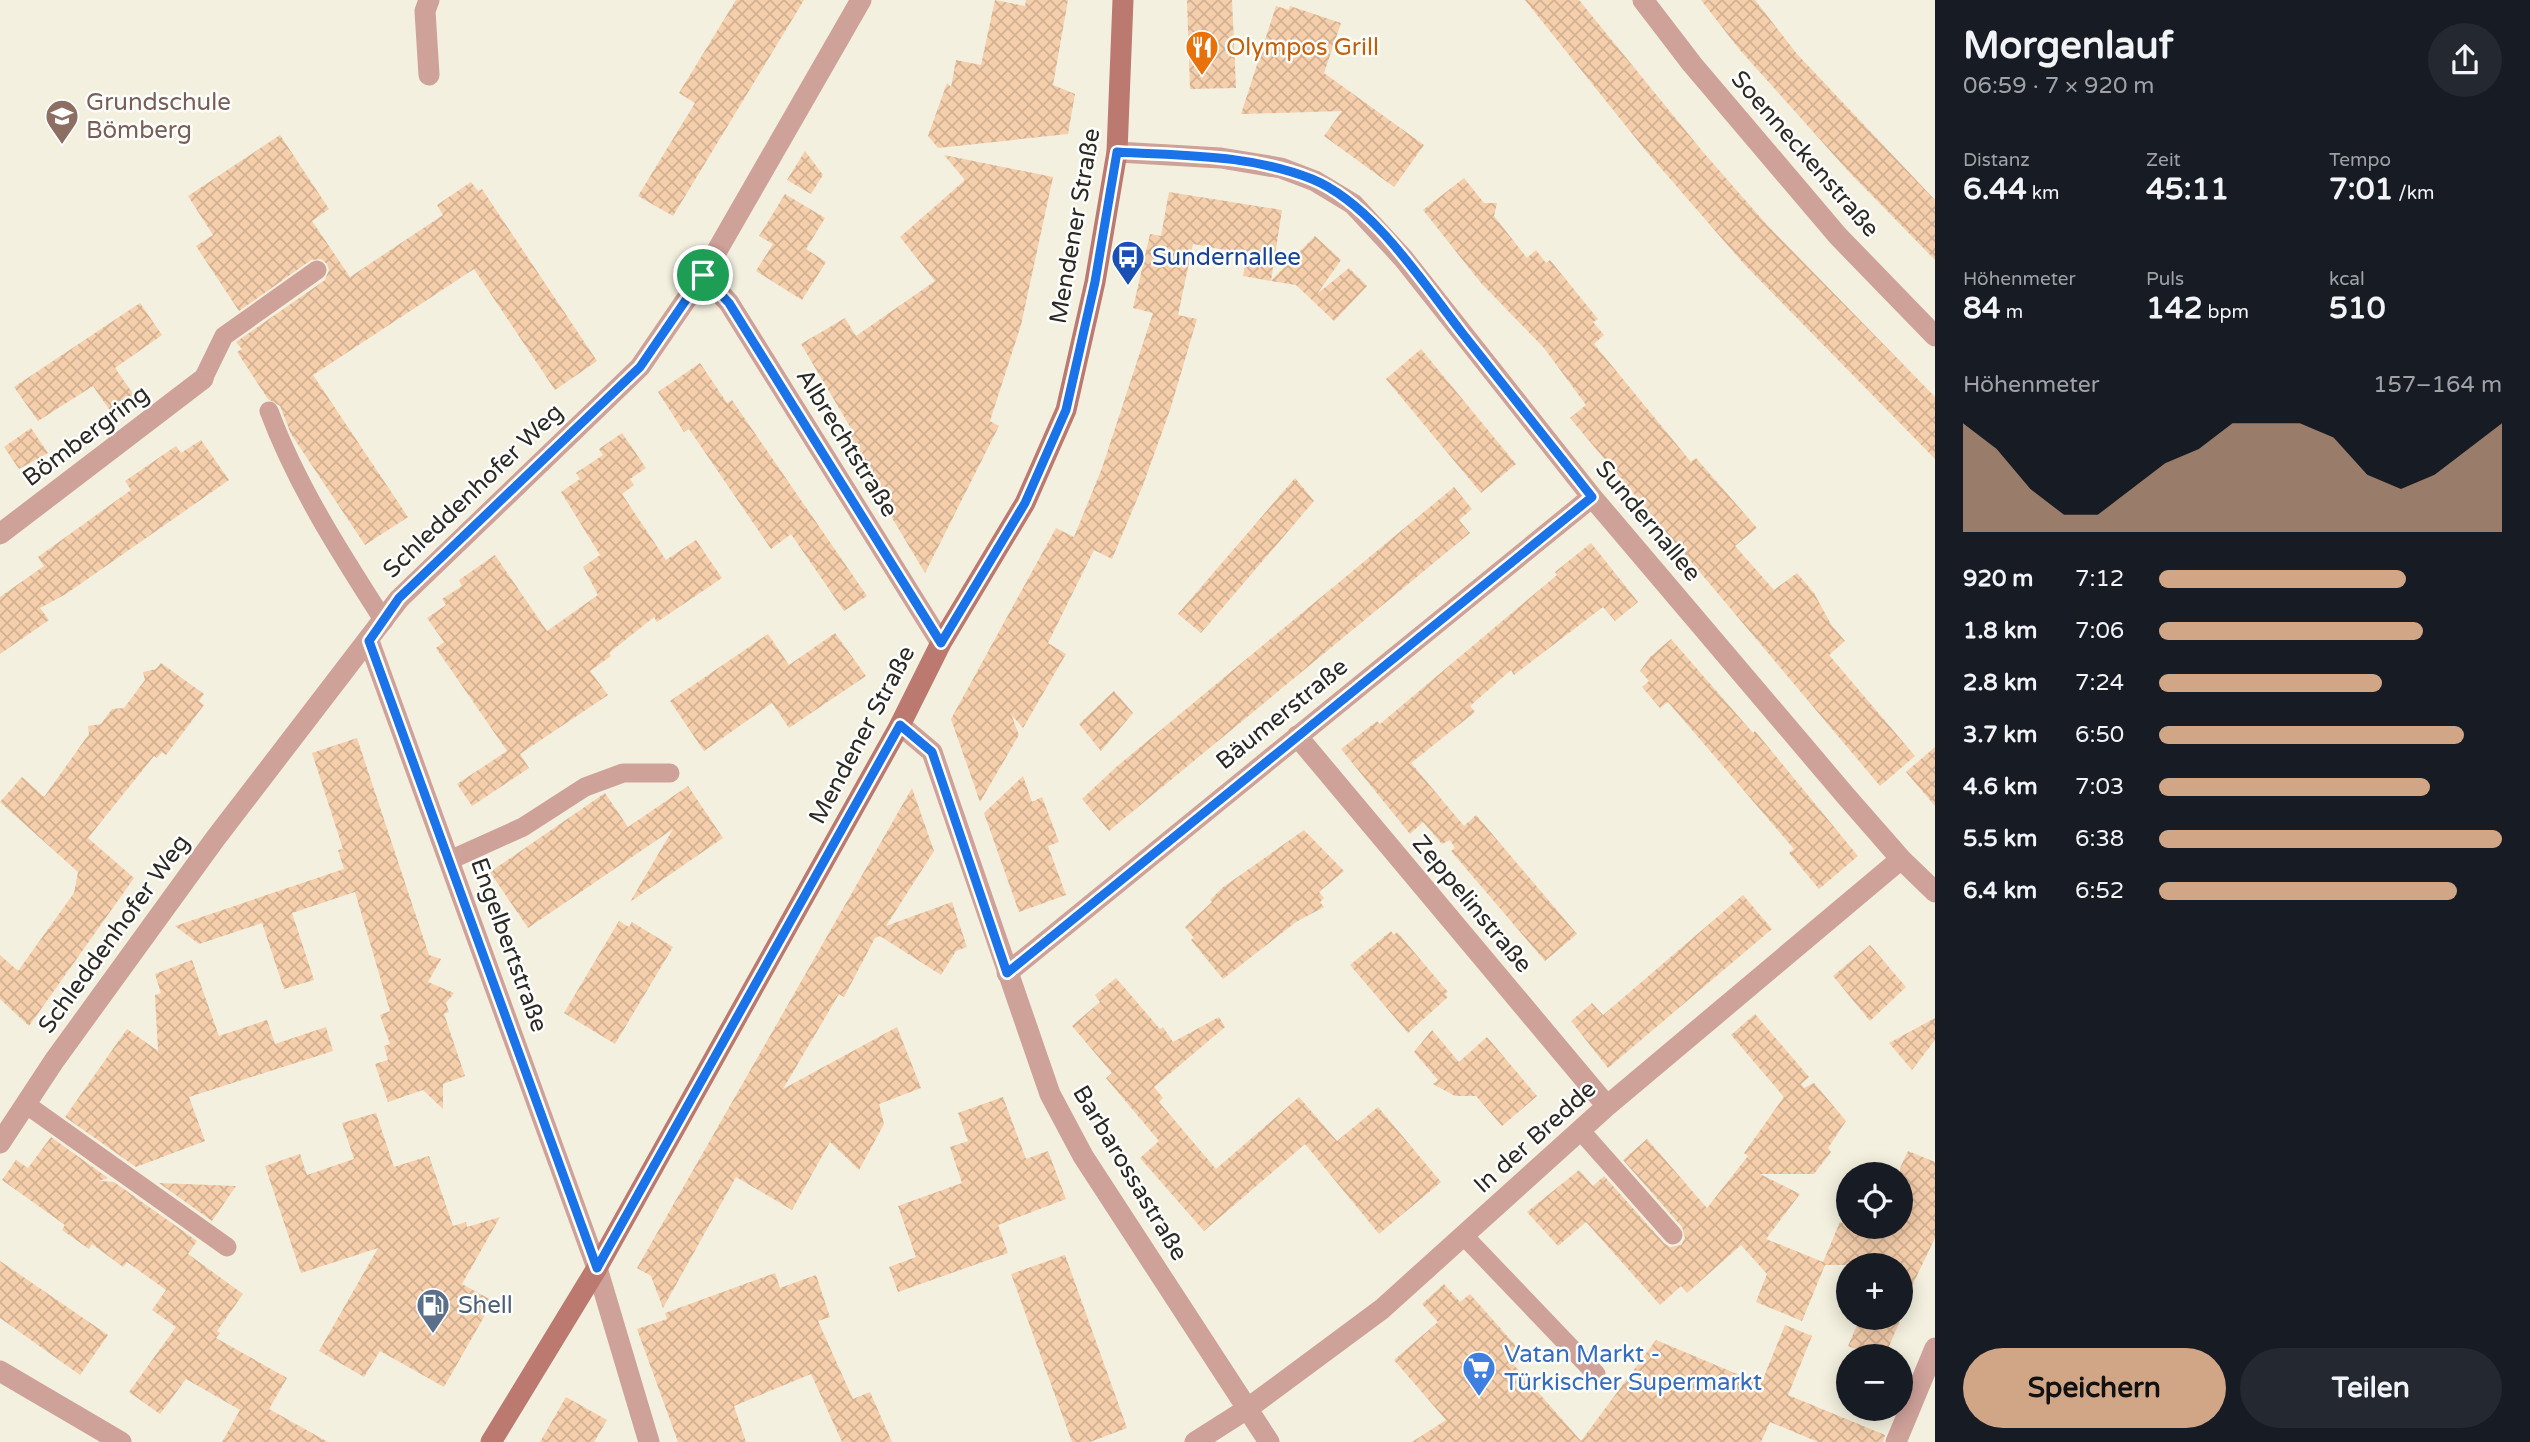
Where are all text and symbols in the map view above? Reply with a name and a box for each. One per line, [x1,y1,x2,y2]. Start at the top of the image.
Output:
text: Morgenlauf [1963,23,2173,69]
button: share [2428,23,2502,97]
restaurant icon: Olympos Grill [1183,28,1221,77]
place label: Olympos Grill [1226,33,1379,62]
street label: Soenneckenstraße [1725,65,1885,243]
text: 06:59 · 7 × 920 m [1963,72,2154,100]
place label: Grundschule Bömberg [86,88,231,145]
school or university icon: Grundschule Bömberg [43,97,81,146]
street label: Mendener Straße [1044,126,1106,326]
text: Distanz [1963,149,2030,171]
text: Zeit [2146,149,2181,171]
text: Tempo [2329,149,2391,171]
text: 6.44 [1963,171,2027,208]
text: 45:11 [2146,171,2229,208]
text: 7:01 [2329,171,2393,208]
text: km [2027,182,2059,204]
text: /km [2393,182,2434,204]
bus stop icon: Sundernallee [1109,238,1147,287]
place label: Sundernallee [1152,243,1301,272]
pin [673,245,733,305]
icon: arrive [684,256,722,294]
text: Höhenmeter [1963,268,2076,290]
text: Puls [2146,268,2184,290]
text: kcal [2329,268,2365,290]
text: 84 [1963,290,2001,327]
text: 142 [2146,290,2203,327]
text: 510 [2329,290,2386,327]
text: m [2001,301,2023,323]
text: bpm [2203,301,2249,323]
street label: Albrechtstraße [790,364,904,522]
text: Höhenmeter [1963,371,2100,399]
text: 157–164 m [2373,371,2502,399]
street label: Bömbergring [17,379,155,493]
street label: Schleddenhofer Weg [377,398,569,584]
street label: Sundernallee [1589,455,1707,587]
text: 920 m [1963,565,2033,593]
text: 7:12 [2075,565,2124,593]
text: 1.8 km [1963,617,2037,645]
text: 7:06 [2075,617,2124,645]
street label: Mendener Straße [803,641,921,829]
street label: Bäumerstraße [1210,652,1354,776]
text: 2.8 km [1963,669,2037,697]
text: 7:24 [2075,669,2124,697]
text: 3.7 km [1963,721,2037,749]
text: 6:50 [2075,721,2124,749]
text: 4.6 km [1963,773,2038,801]
text: 7:03 [2075,773,2124,801]
text: 5.5 km [1963,825,2037,853]
text: 6:38 [2075,825,2124,853]
street label: Schleddenhofer Weg [32,829,196,1039]
street label: Zeppelinstraße [1406,829,1538,979]
street label: Engelbertstraße [464,854,554,1036]
text: 6.4 km [1963,877,2037,905]
text: 6:52 [2075,877,2124,905]
street label: In der Bredde [1468,1075,1602,1199]
street label: Barbarossastraße [1066,1080,1194,1266]
map controls [1836,1162,1913,1421]
button: locate [1836,1162,1913,1239]
button: + [1836,1253,1913,1330]
fuel station icon: Shell [414,1286,452,1335]
place label: Shell [458,1291,513,1320]
place label: Vatan Markt - Türkischer Supermarkt [1504,1340,1762,1397]
button: − [1836,1344,1913,1421]
button: Speichern [1963,1348,2226,1428]
button: Teilen [2240,1348,2502,1428]
supermarket icon: Vatan Markt - Türkischer Supermarkt [1460,1349,1498,1398]

